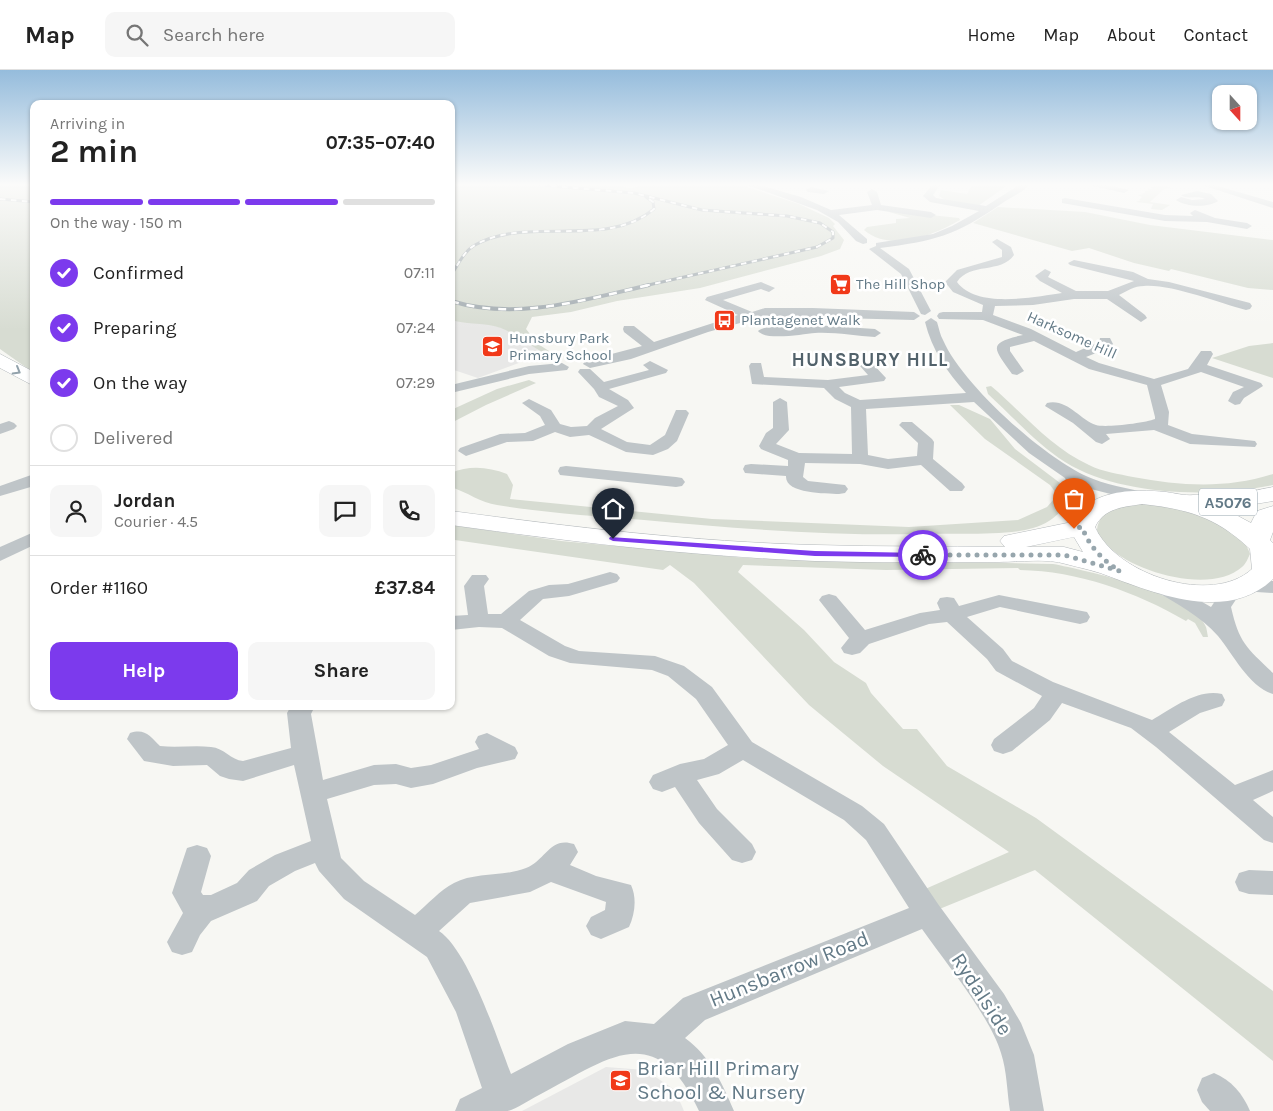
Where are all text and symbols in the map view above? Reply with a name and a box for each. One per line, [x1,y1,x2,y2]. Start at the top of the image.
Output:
search box [105,12,455,57]
text: Map [25,21,75,49]
icon: search [123,21,151,49]
text: Search here [163,24,265,46]
text: Home [967,24,1015,46]
text: Map [1043,24,1079,46]
text: About [1107,24,1156,46]
text: Contact [1184,24,1248,46]
north arrow [1212,85,1258,130]
map controls [1212,85,1257,130]
text: Arriving in [50,114,125,133]
text: 07:35–07:40 [326,132,435,154]
text: 2 min [50,133,138,170]
text: On the way · 150 m [50,213,182,232]
icon: check [50,259,78,287]
text: Confirmed [93,262,184,284]
text: 07:11 [404,263,435,282]
supermarket icon: The Hill Shop [828,272,852,296]
place label: The Hill Shop [856,275,945,293]
street label: Harksome Hill [1024,307,1120,363]
bus stop icon: Plantagenet Walk [713,308,737,332]
place label: Plantagenet Walk [741,311,861,329]
icon: check [50,314,78,342]
text: Preparing [93,317,176,339]
text: 07:24 [396,318,435,337]
place label: Hunsbury Park Primary School [509,329,612,364]
school or university icon: Hunsbury Park Primary School [481,335,505,359]
district label: HUNSBURY HILL [792,349,948,371]
one-way arrow [11,364,20,374]
icon: check [50,369,78,397]
text: On the way [93,372,187,394]
text: 07:29 [396,373,435,392]
text: Delivered [93,427,173,449]
pin [1053,478,1095,529]
button: person [50,485,102,537]
button: chat [319,485,371,537]
button: phone [383,485,435,537]
icon: bag [1060,485,1088,513]
pin [592,488,634,539]
road number: A5076 [1199,488,1257,516]
text: Jordan [114,490,175,512]
icon: home [599,495,627,523]
text: Courier · 4.5 [114,512,198,531]
courier [898,530,948,580]
icon: bike [909,541,937,569]
text: Order #1160 [50,577,148,599]
text: £37.84 [375,577,435,599]
button: Help [50,642,238,700]
button: Share [248,642,435,700]
street label: Hunsbarrow Road [706,926,872,1012]
street label: Rydalside [947,948,1017,1040]
place label: Briar Hill Primary School & Nursery [637,1056,805,1104]
school or university icon: Briar Hill Primary School & Nursery [609,1068,633,1092]

